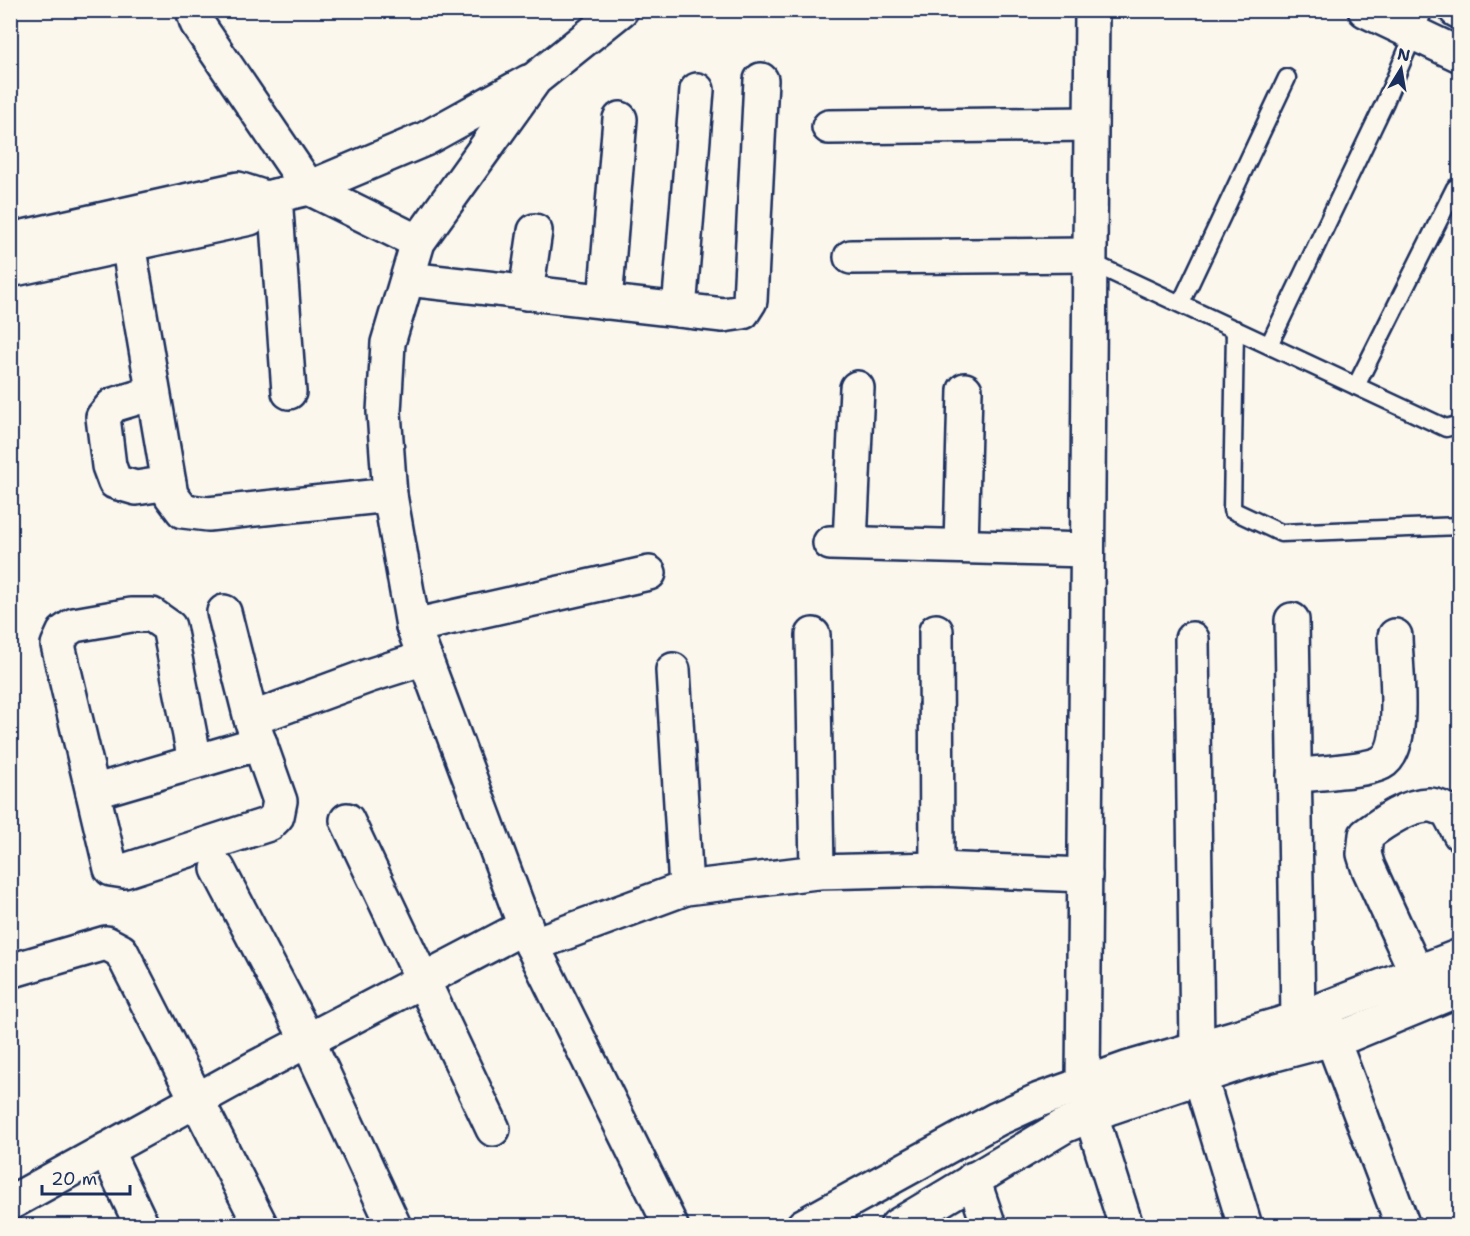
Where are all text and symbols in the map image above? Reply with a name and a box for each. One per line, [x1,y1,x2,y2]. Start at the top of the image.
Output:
north arrow [1371,39,1431,99]
text: N [1396,43,1412,66]
scale bar [42,1158,130,1196]
text: 20 m [51,1167,97,1191]

